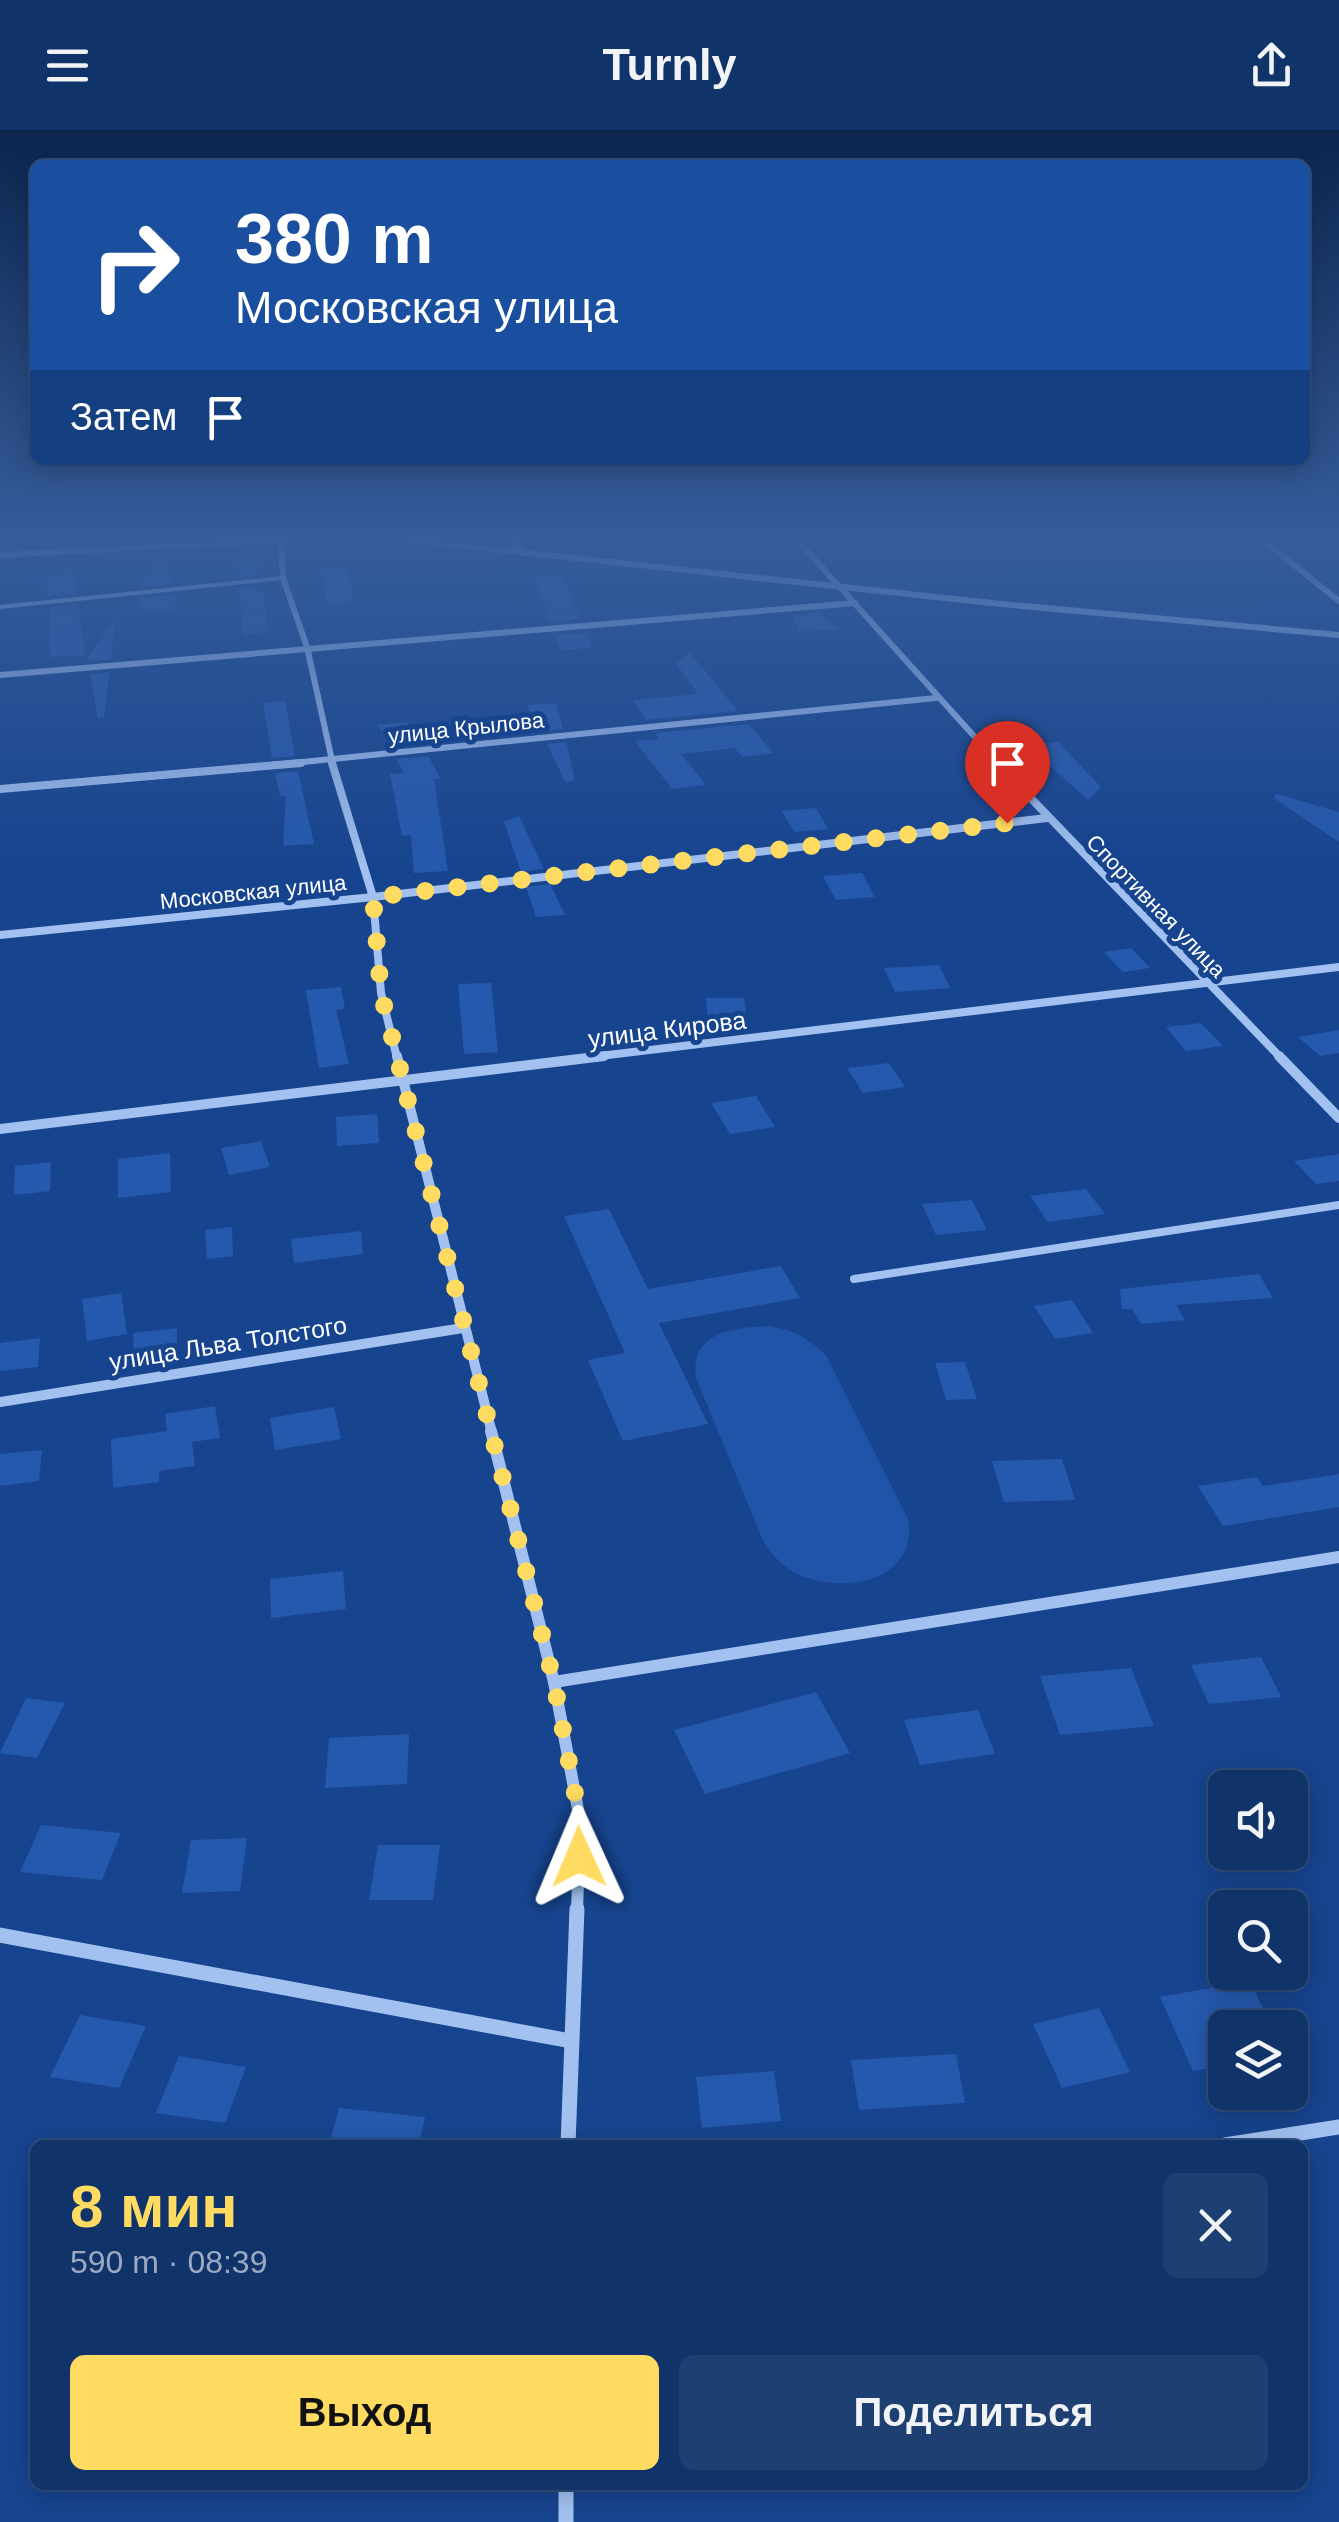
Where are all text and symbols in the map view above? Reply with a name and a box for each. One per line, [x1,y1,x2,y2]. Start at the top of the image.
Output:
icon: menu [40,38,95,93]
icon: share [1244,38,1299,93]
text: Turnly [602,39,737,90]
icon: right [70,200,200,330]
text: 380 m [235,200,433,278]
text: Московская улица [235,282,618,333]
icon: arrive [198,390,253,445]
text: Затем [70,396,178,438]
street label: улица Крылова [387,707,546,749]
pin [965,721,1050,824]
icon: arrive [980,736,1035,791]
street label: Спортивная улица [1081,829,1231,983]
street label: Московская улица [159,870,348,914]
street label: улица Кирова [586,1005,748,1053]
street label: улица Льва Толстого [107,1310,349,1376]
map controls [1208,1770,1308,2110]
button: sound [1208,1770,1308,1870]
position arrow [527,1805,631,1909]
button: search [1208,1890,1308,1990]
button: layers [1208,2010,1308,2110]
text: 8 мин [70,2173,238,2240]
button: close [1163,2173,1268,2278]
text: 590 m · 08:39 [70,2244,267,2280]
button: Выход [70,2355,659,2470]
button: Поделиться [679,2355,1268,2470]

